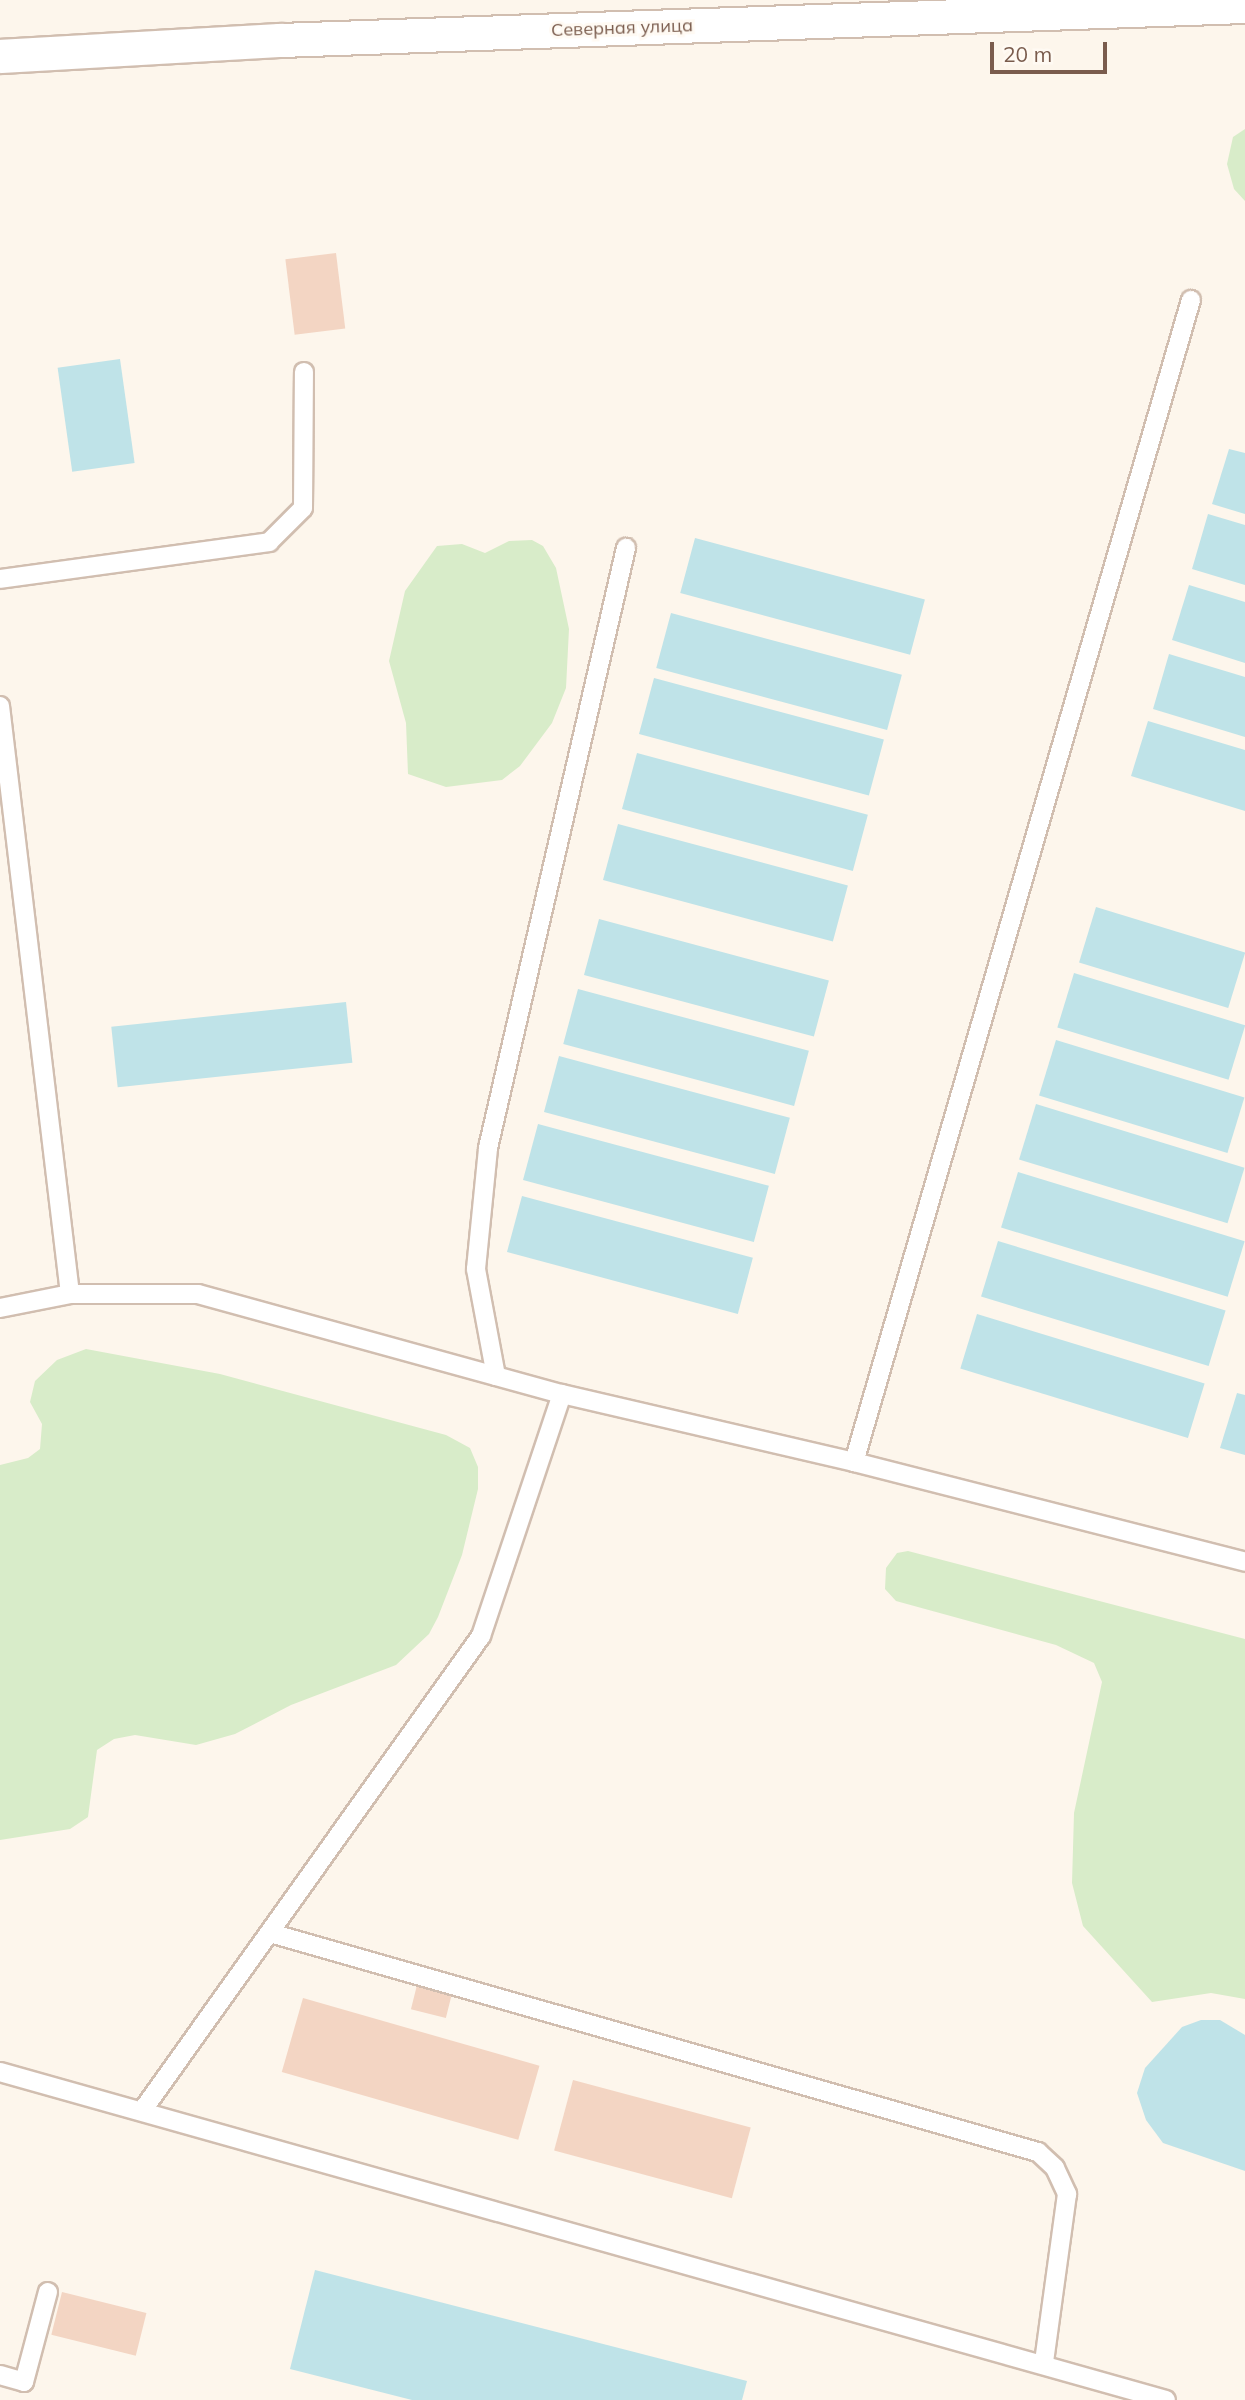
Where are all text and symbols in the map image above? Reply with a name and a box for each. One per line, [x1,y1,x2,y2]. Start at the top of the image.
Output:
street label: Северная улица [551,15,693,41]
scale bar [993,28,1110,72]
text: 20 m [1003,41,1052,67]

